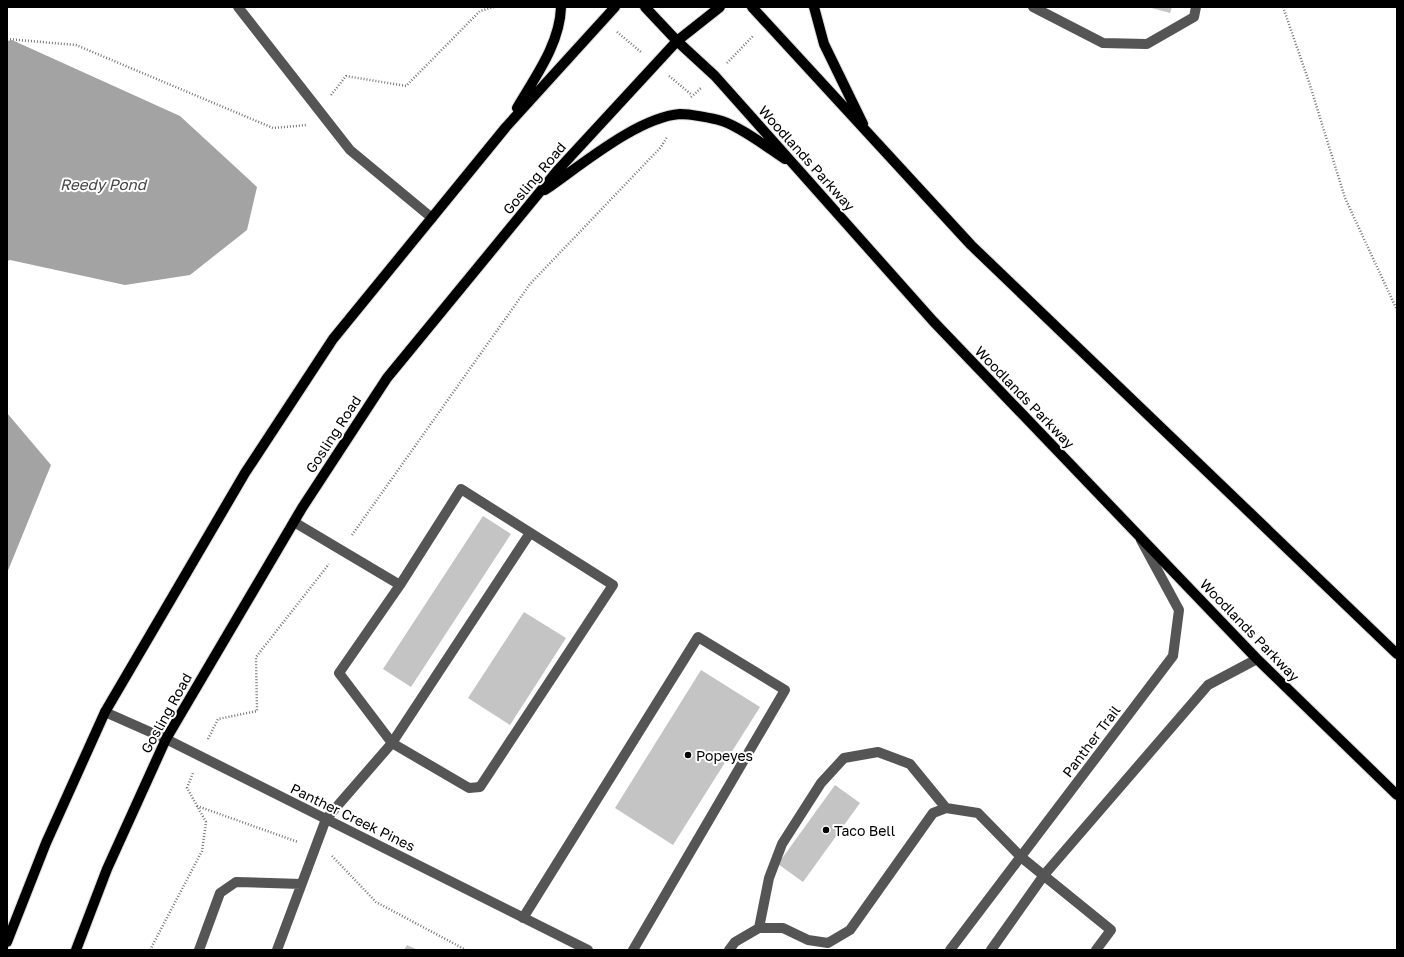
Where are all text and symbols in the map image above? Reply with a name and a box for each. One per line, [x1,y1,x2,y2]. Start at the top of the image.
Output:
street label: Woodlands Parkway [755,102,859,214]
street label: Gosling Road [499,138,569,218]
water label: Reedy Pond [60,175,148,194]
street label: Woodlands Parkway [972,342,1078,452]
street label: Gosling Road [302,392,364,476]
street label: Woodlands Parkway [1197,575,1303,685]
street label: Gosling Road [137,670,195,756]
street label: Panther Trail [1058,702,1124,780]
place label: Popeyes [696,747,753,764]
marker: Popeyes [683,750,693,760]
street label: Panther Creek Pines [288,779,418,855]
place label: Taco Bell [834,822,895,839]
marker: Taco Bell [821,825,831,835]

